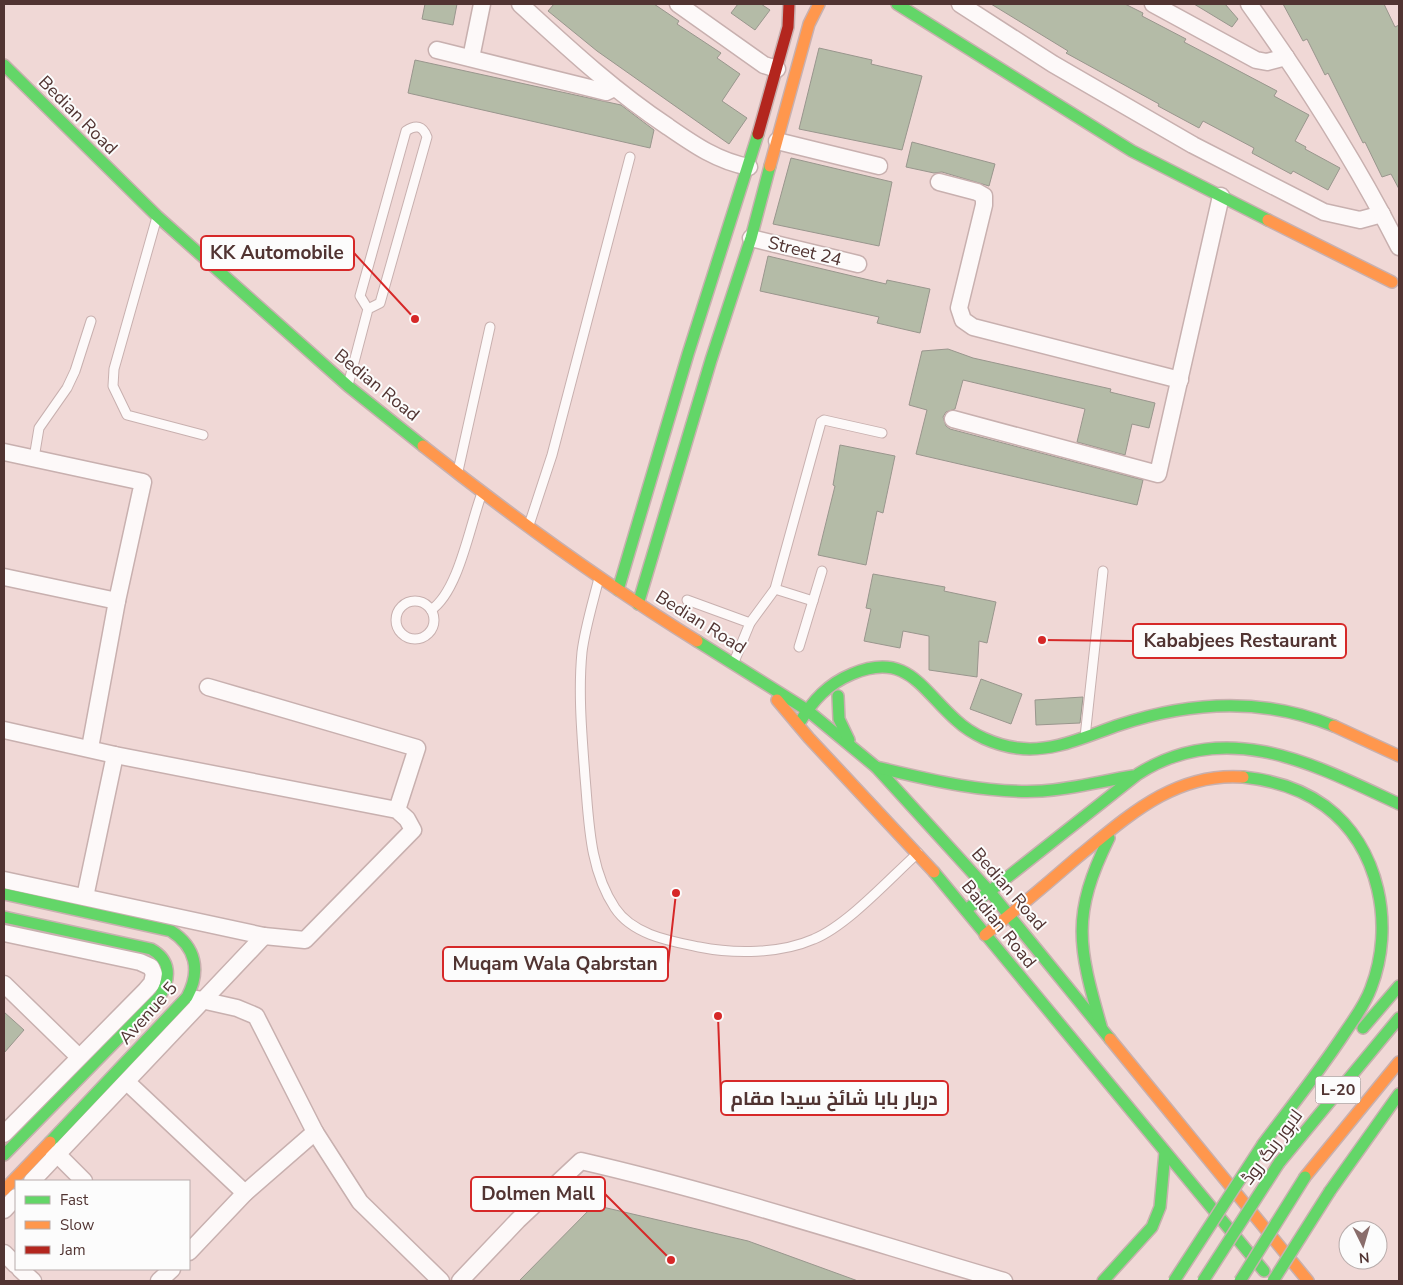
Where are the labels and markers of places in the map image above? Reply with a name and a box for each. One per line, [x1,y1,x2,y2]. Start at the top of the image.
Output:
callout: KK Automobile [201,236,354,270]
callout: Kababjees Restaurant [1133,624,1346,658]
callout: Muqam Wala Qabrstan [443,947,668,981]
callout: دربار بابا شائخ سیدا مقام [721,1081,948,1115]
callout: Dolmen Mall [471,1177,605,1211]

